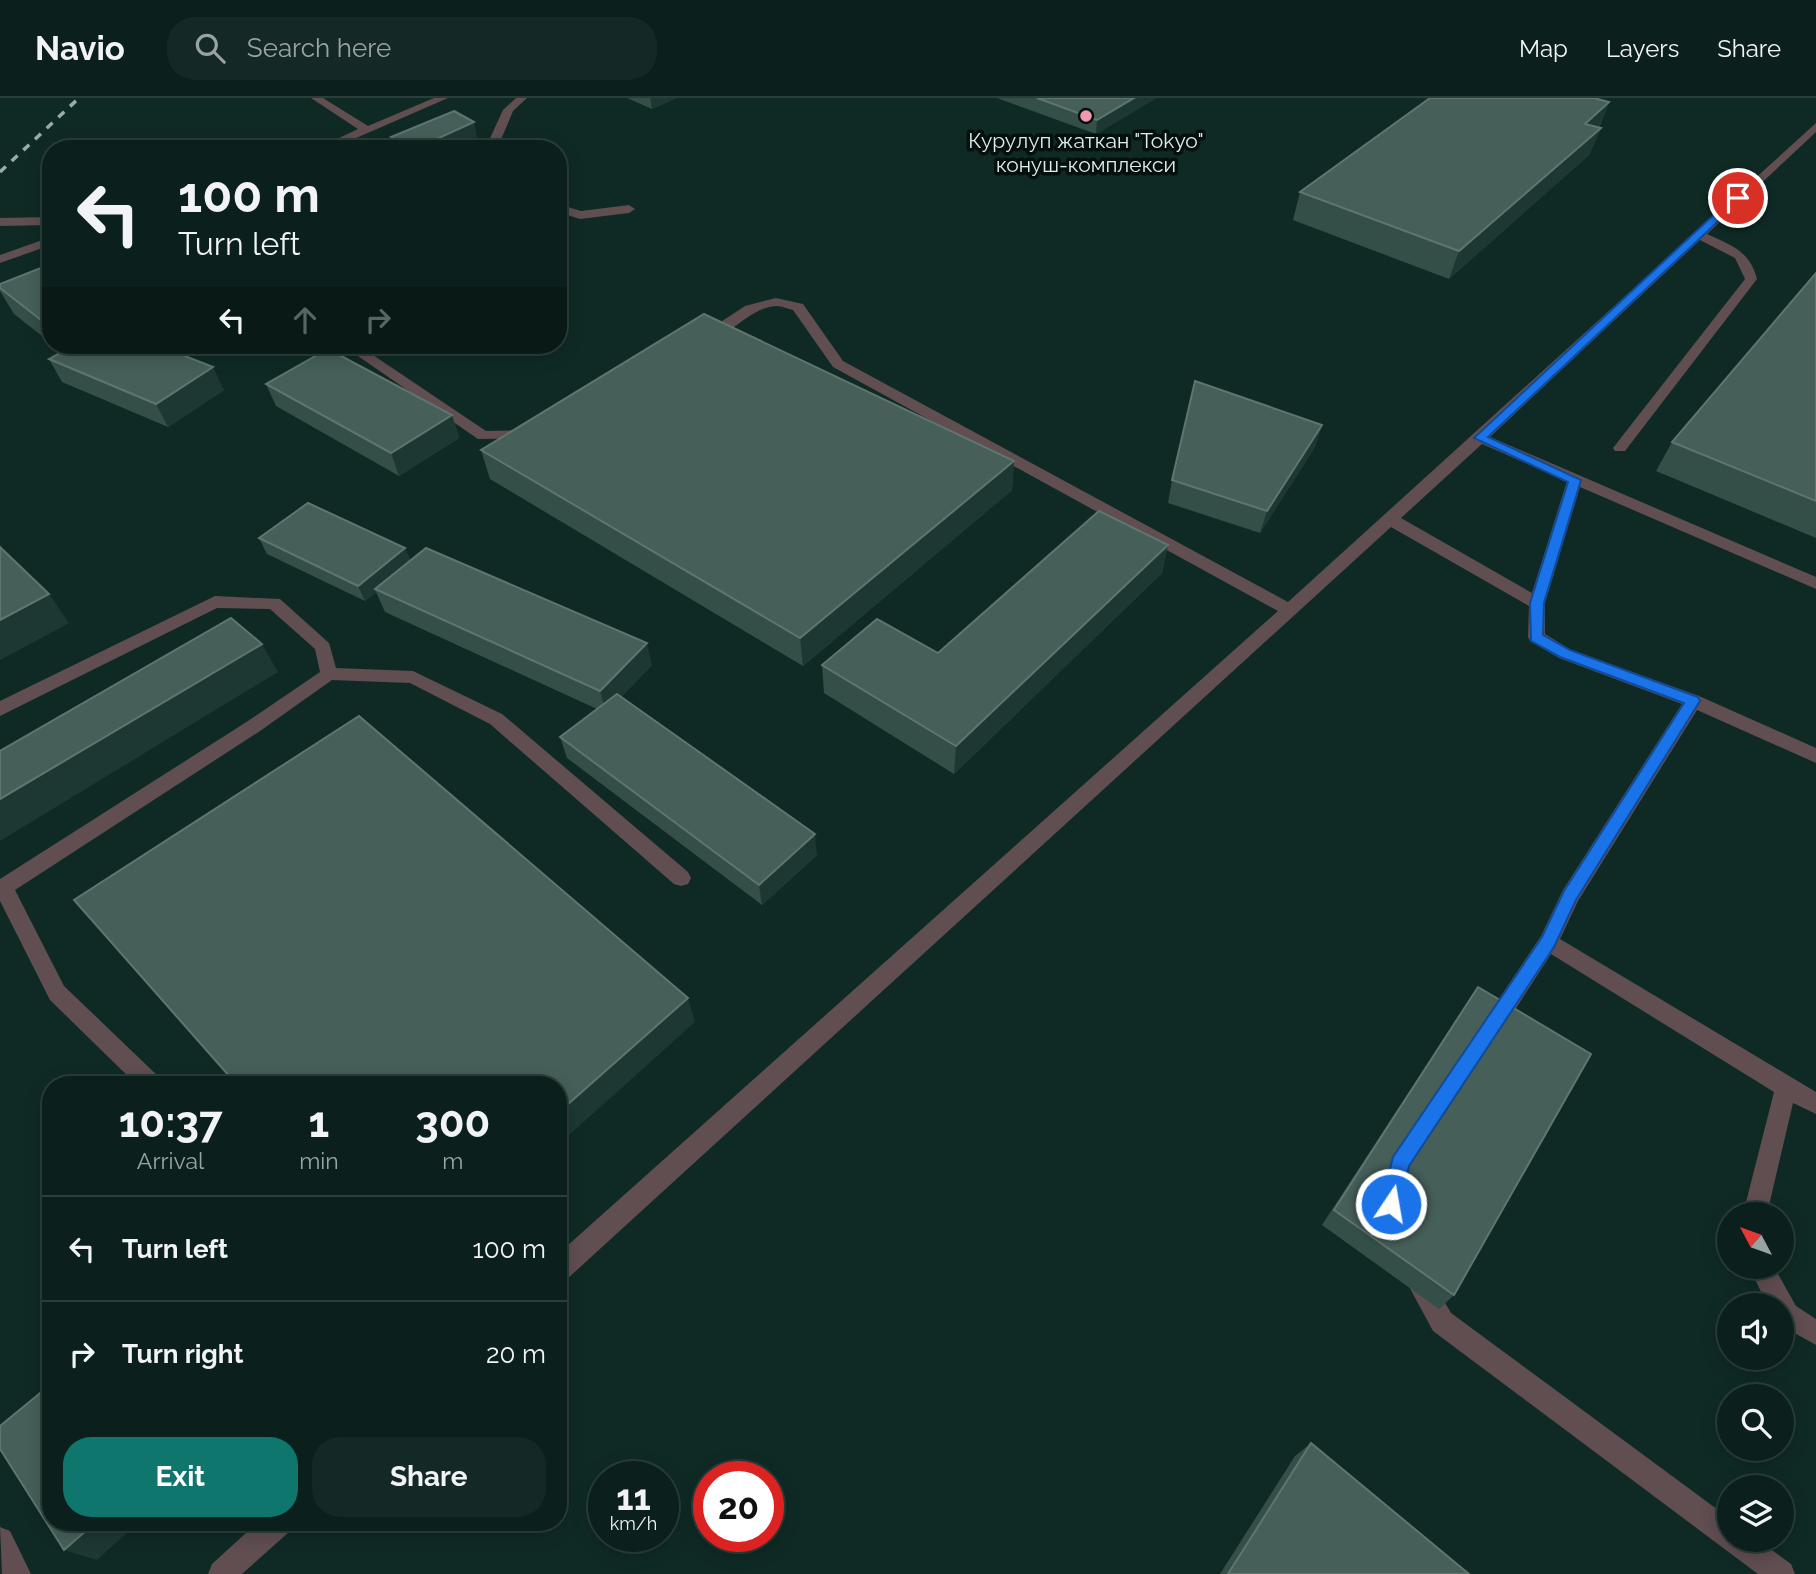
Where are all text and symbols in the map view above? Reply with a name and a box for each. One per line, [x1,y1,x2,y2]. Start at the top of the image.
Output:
search box [167,17,657,80]
text: Navio [35,29,125,68]
icon: search [191,29,229,67]
text: Search here [247,33,391,63]
text: Map [1519,34,1568,63]
text: Layers [1606,34,1679,63]
text: Share [1717,34,1781,63]
marker: Курулуп жаткан "Tokyo" конуш-комплекси [1078,108,1094,124]
place label: Курулуп жаткан "Tokyo" конуш-комплекси [968,128,1204,177]
text: 100 m [178,166,320,223]
icon: left [63,168,154,259]
pin [1708,168,1768,228]
icon: arrive [1719,179,1757,217]
text: Turn left [178,225,300,262]
icon: left [213,301,251,339]
icon: ahead [286,301,324,339]
icon: right [359,301,397,339]
text: 10:37 [119,1098,223,1147]
text: 1 [309,1098,329,1147]
text: 300 [415,1098,490,1147]
text: Arrival [137,1147,204,1174]
text: min [299,1147,339,1174]
text: m [442,1147,463,1174]
position arrow [1354,1167,1428,1241]
north arrow [1717,1202,1794,1279]
map controls [1717,1202,1794,1552]
icon: left [63,1230,101,1268]
text: Turn left [122,1234,228,1264]
text: 100 m [473,1234,546,1264]
button: sound [1717,1293,1794,1370]
icon: right [63,1335,101,1373]
text: Turn right [122,1339,243,1369]
text: 20 m [486,1339,546,1369]
button: search [1717,1384,1794,1461]
button: Exit [63,1437,298,1517]
button: Share [312,1437,546,1517]
speed limit sign: 20 [693,1461,784,1552]
button: layers [1717,1475,1794,1552]
text: 11 [616,1477,651,1518]
text: km/h [610,1513,657,1534]

